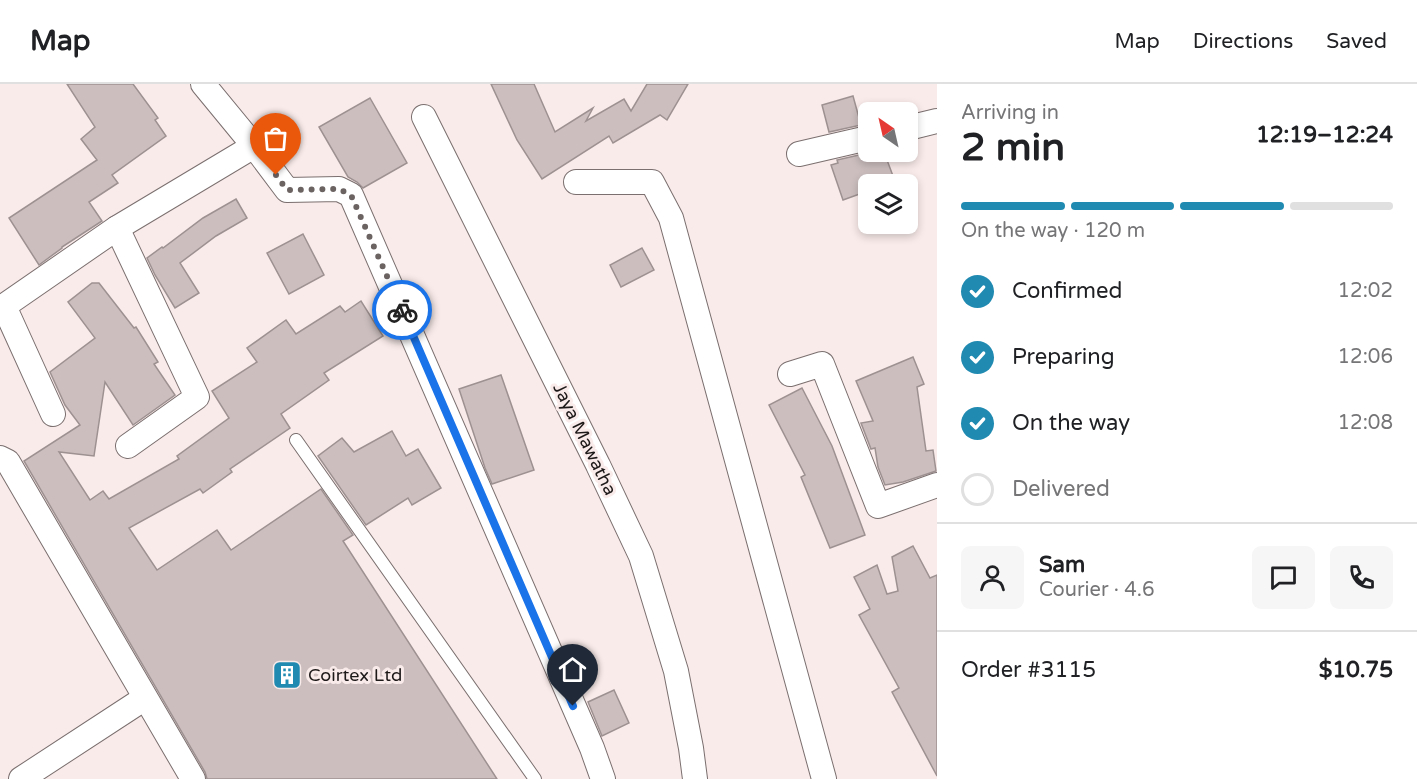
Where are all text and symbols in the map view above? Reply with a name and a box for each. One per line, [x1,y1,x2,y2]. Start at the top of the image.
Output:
text: Map [30,24,90,58]
text: Map [1114,29,1160,54]
text: Directions [1193,29,1293,54]
text: Saved [1326,29,1387,54]
text: Arriving in [961,101,1059,125]
north arrow [858,102,918,162]
map controls [858,102,918,234]
pin [250,113,301,175]
icon: bag [259,122,292,155]
text: 12:19–12:24 [1256,122,1393,148]
text: 2 min [961,124,1065,171]
button: layers [858,174,918,234]
text: On the way · 120 m [961,219,1145,243]
icon: check [961,275,994,308]
text: Confirmed [1012,278,1122,304]
text: 12:02 [1338,279,1393,303]
courier [372,280,432,340]
icon: bike [386,294,419,327]
icon: check [961,341,994,374]
text: Preparing [1012,344,1115,370]
text: 12:06 [1338,345,1393,369]
street label: Jaya Mawatha [548,379,622,499]
icon: check [961,407,994,440]
text: On the way [1012,410,1130,436]
text: 12:08 [1338,411,1393,435]
text: Delivered [1012,476,1110,502]
button: person [961,546,1024,609]
button: chat [1252,546,1315,609]
button: phone [1330,546,1393,609]
text: Sam [1039,552,1085,578]
text: Courier · 4.6 [1039,578,1154,602]
pin [547,644,598,706]
icon: home [556,653,589,686]
text: Order #3115 [961,657,1096,683]
text: $10.75 [1319,657,1393,683]
building icon: Coirtex Ltd [271,659,303,691]
place label: Coirtex Ltd [308,664,402,686]

